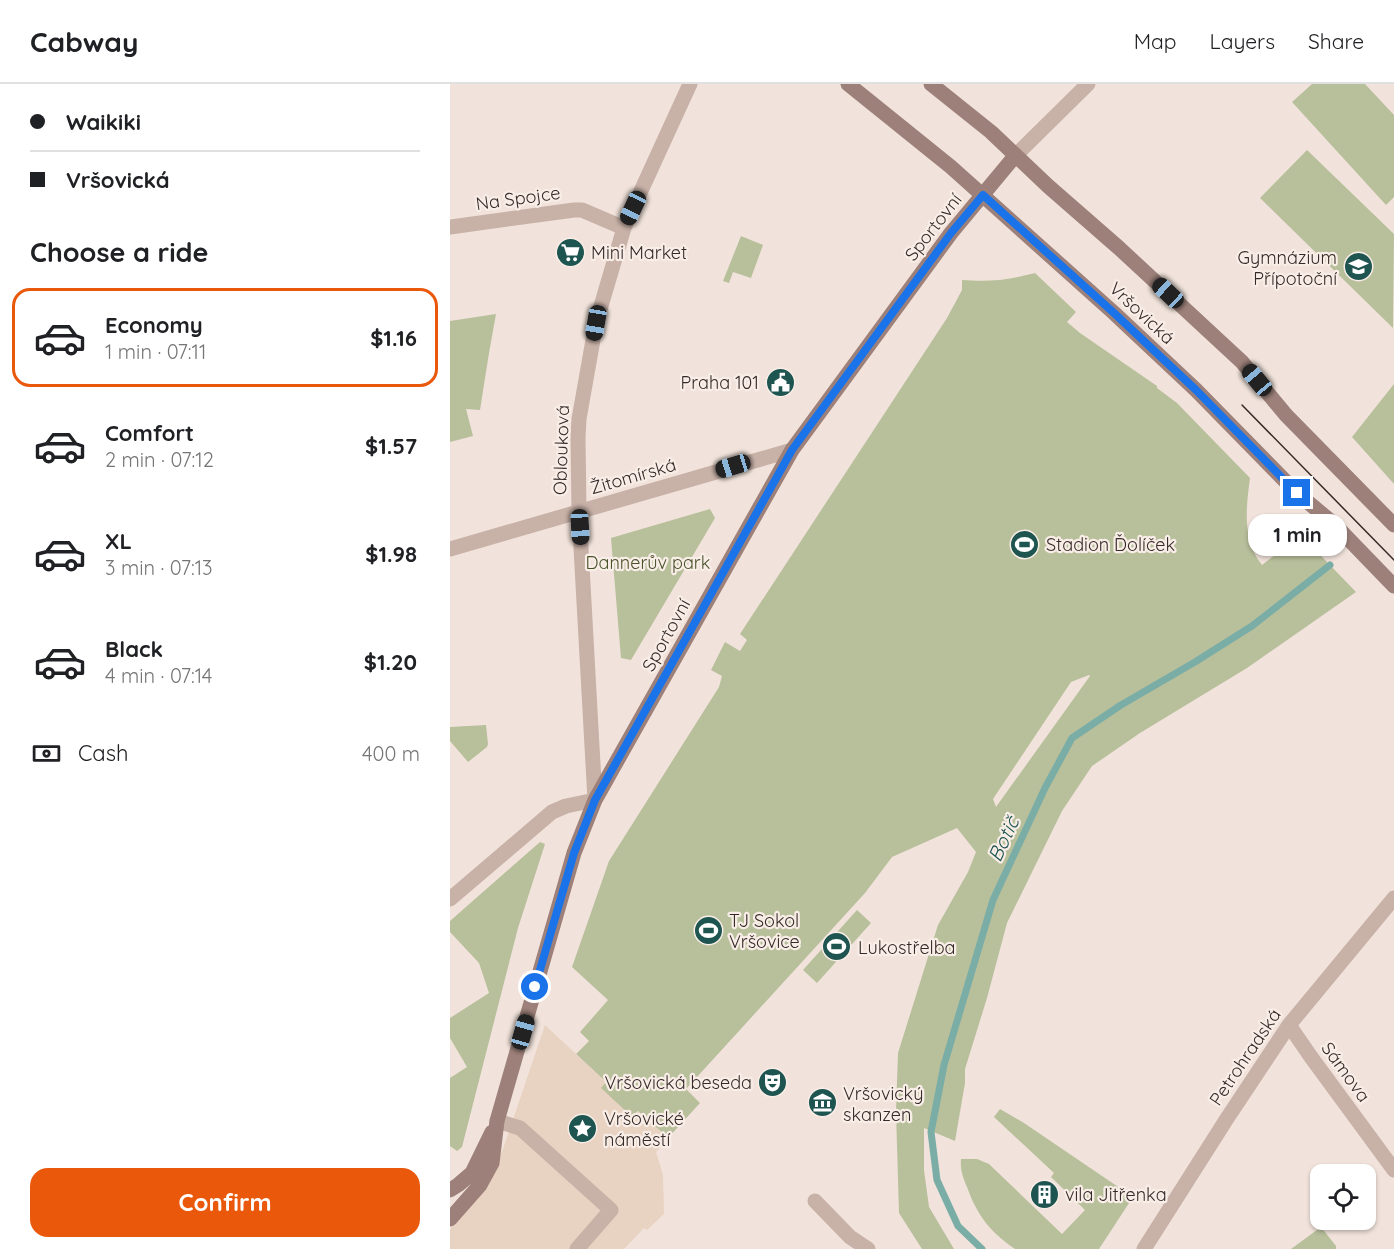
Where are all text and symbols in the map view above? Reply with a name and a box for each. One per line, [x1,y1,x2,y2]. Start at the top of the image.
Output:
text: Cabway [30,24,138,59]
text: Map [1134,28,1177,54]
text: Layers [1210,28,1275,54]
text: Share [1308,28,1364,54]
text: Waikiki [66,108,141,136]
text: Vršovická [66,166,170,194]
street label: Na Spojce [474,181,562,215]
car [617,188,649,228]
street label: Sportovní [899,189,967,265]
text: Choose a ride [30,235,208,269]
supermarket icon: Mini Market [554,236,586,268]
place label: Mini Market [591,241,687,264]
place label: Gymnázium Přípotoční [1237,246,1337,290]
school or university icon: Gymnázium Přípotoční [1342,251,1374,283]
car [1149,274,1187,312]
street label: Vršovická [1105,277,1179,349]
car [584,304,608,342]
icon: car [33,311,87,365]
text: Economy [105,311,203,339]
text: $1.16 [370,324,417,352]
text: 1 min · 07:11 [105,339,206,364]
car [1239,360,1275,400]
public building icon: Praha 101 [764,366,796,398]
place label: Praha 101 [681,371,759,394]
street label: Oblouková [548,405,574,495]
icon: car [33,419,87,473]
text: Comfort [105,419,194,447]
text: $1.57 [365,432,417,460]
text: 2 min · 07:12 [105,447,214,472]
car [713,452,753,480]
street label: Žitomírská [587,453,679,499]
route end [1283,479,1310,506]
car [570,509,590,545]
callout: 1 min [1248,514,1346,556]
text: 1 min [1273,522,1322,547]
icon: car [33,527,87,581]
text: XL [105,527,132,555]
sports icon: Stadion Ďolíček [1009,528,1041,560]
place label: Stadion Ďolíček [1046,533,1175,556]
text: $1.98 [365,540,417,568]
park label: Dannerův park [586,551,710,574]
text: 3 min · 07:13 [105,555,213,580]
street label: Sportovní [637,595,695,675]
icon: car [33,635,87,689]
text: Black [105,635,163,663]
text: $1.20 [364,648,417,676]
text: 4 min · 07:14 [105,663,212,688]
icon: cash [30,737,63,770]
text: Cash [78,739,129,767]
text: 400 m [362,741,420,766]
water label: Botič [982,811,1025,865]
place label: TJ Sokol Vršovice [729,909,800,953]
sports icon: TJ Sokol Vršovice [692,914,724,946]
sports icon: Lukostřelba [821,931,853,963]
place label: Lukostřelba [858,936,956,959]
route start [521,973,548,1000]
street label: Petrohradská [1204,1004,1286,1110]
car [509,1012,537,1052]
street label: Sámova [1317,1037,1375,1107]
theatre icon: Vršovická beseda [757,1066,789,1098]
place label: Vršovická beseda [605,1071,752,1094]
place label: Vršovický skanzen [843,1082,923,1126]
museum icon: Vršovický skanzen [806,1087,838,1119]
place label: Vršovické náměstí [604,1107,684,1151]
place icon: Vršovické náměstí [567,1112,599,1144]
map controls [1310,1164,1376,1230]
button: locate [1310,1164,1376,1230]
button: Confirm [30,1168,420,1237]
building icon: vila Jitřenka [1028,1178,1060,1210]
place label: vila Jitřenka [1065,1183,1167,1206]

